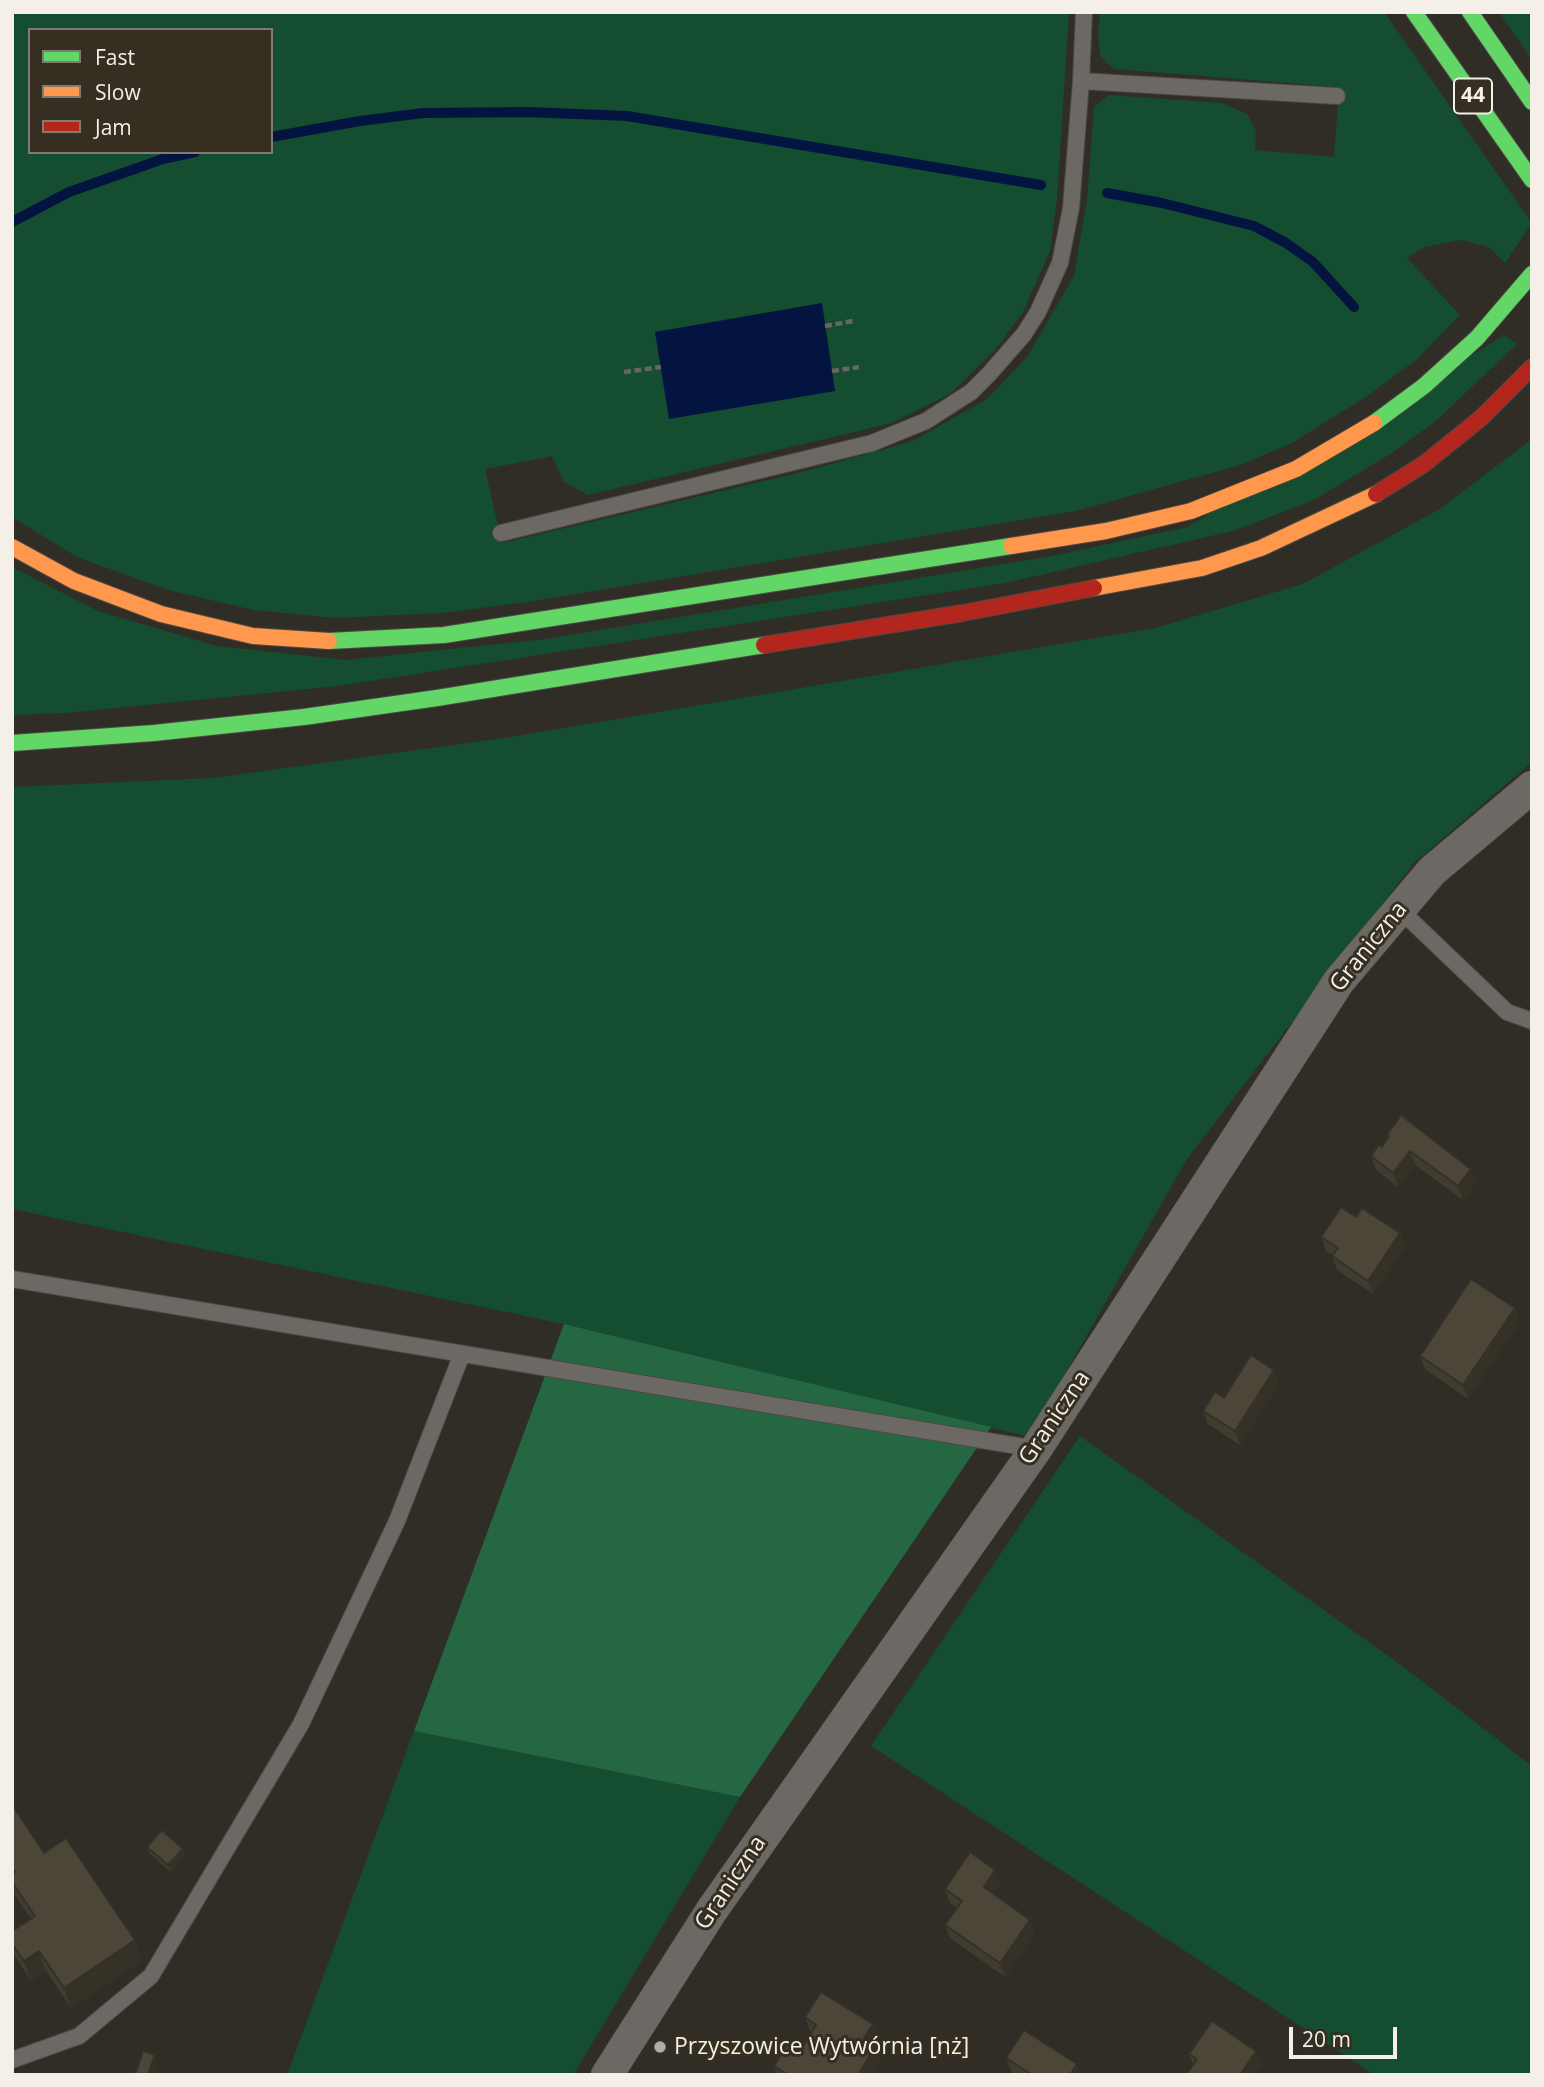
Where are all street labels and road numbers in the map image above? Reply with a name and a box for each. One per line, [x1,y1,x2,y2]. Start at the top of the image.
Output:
road number: 44 [1454,78,1492,114]
street label: Graniczna [1324,897,1414,997]
street label: Graniczna [1014,1366,1096,1470]
street label: Graniczna [690,1831,772,1935]

